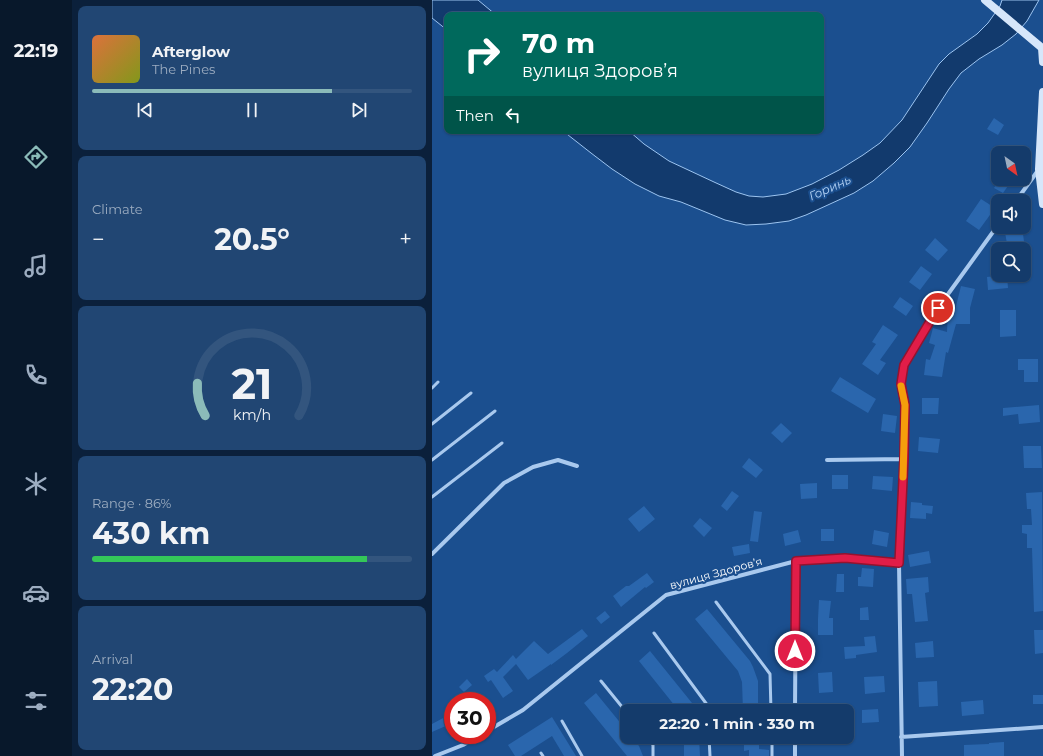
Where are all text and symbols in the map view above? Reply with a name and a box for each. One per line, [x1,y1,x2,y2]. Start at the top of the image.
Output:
text: 70 m [522,26,595,60]
icon: right [456,28,508,80]
text: 22:19 [14,40,58,62]
text: Afterglow [152,42,230,61]
text: вулиця Здоровʼя [522,60,678,82]
text: The Pines [152,61,215,77]
icon: previous [134,99,156,121]
icon: pause [241,99,263,121]
icon: next [348,99,370,121]
icon: left [502,104,524,126]
text: Then [456,106,494,125]
icon: directions [22,143,50,171]
north arrow [991,146,1031,186]
map controls [991,146,1031,282]
water label: Горинь [806,172,853,203]
button: sound [991,194,1031,234]
text: Climate [92,201,143,217]
text: 20.5° [214,221,290,258]
text: − [92,226,105,253]
text: + [399,226,412,253]
button: search [991,242,1031,282]
icon: music [22,252,50,280]
pin [921,291,955,325]
icon: arrive [927,297,949,319]
text: 21 [232,359,272,409]
icon: phone [22,361,50,389]
text: km/h [233,406,271,424]
icon: climate [22,470,50,498]
text: Range · 86% [92,495,171,511]
text: 430 km [92,515,210,552]
street label: вулиця Здоровʼя [668,554,764,592]
icon: car [22,579,50,607]
position arrow [774,630,816,672]
text: Arrival [92,651,133,667]
text: 22:20 [92,671,173,708]
icon: filters [22,687,50,715]
speed limit sign: 30 [444,692,496,744]
text: 22:20 · 1 min · 330 m [659,714,815,733]

